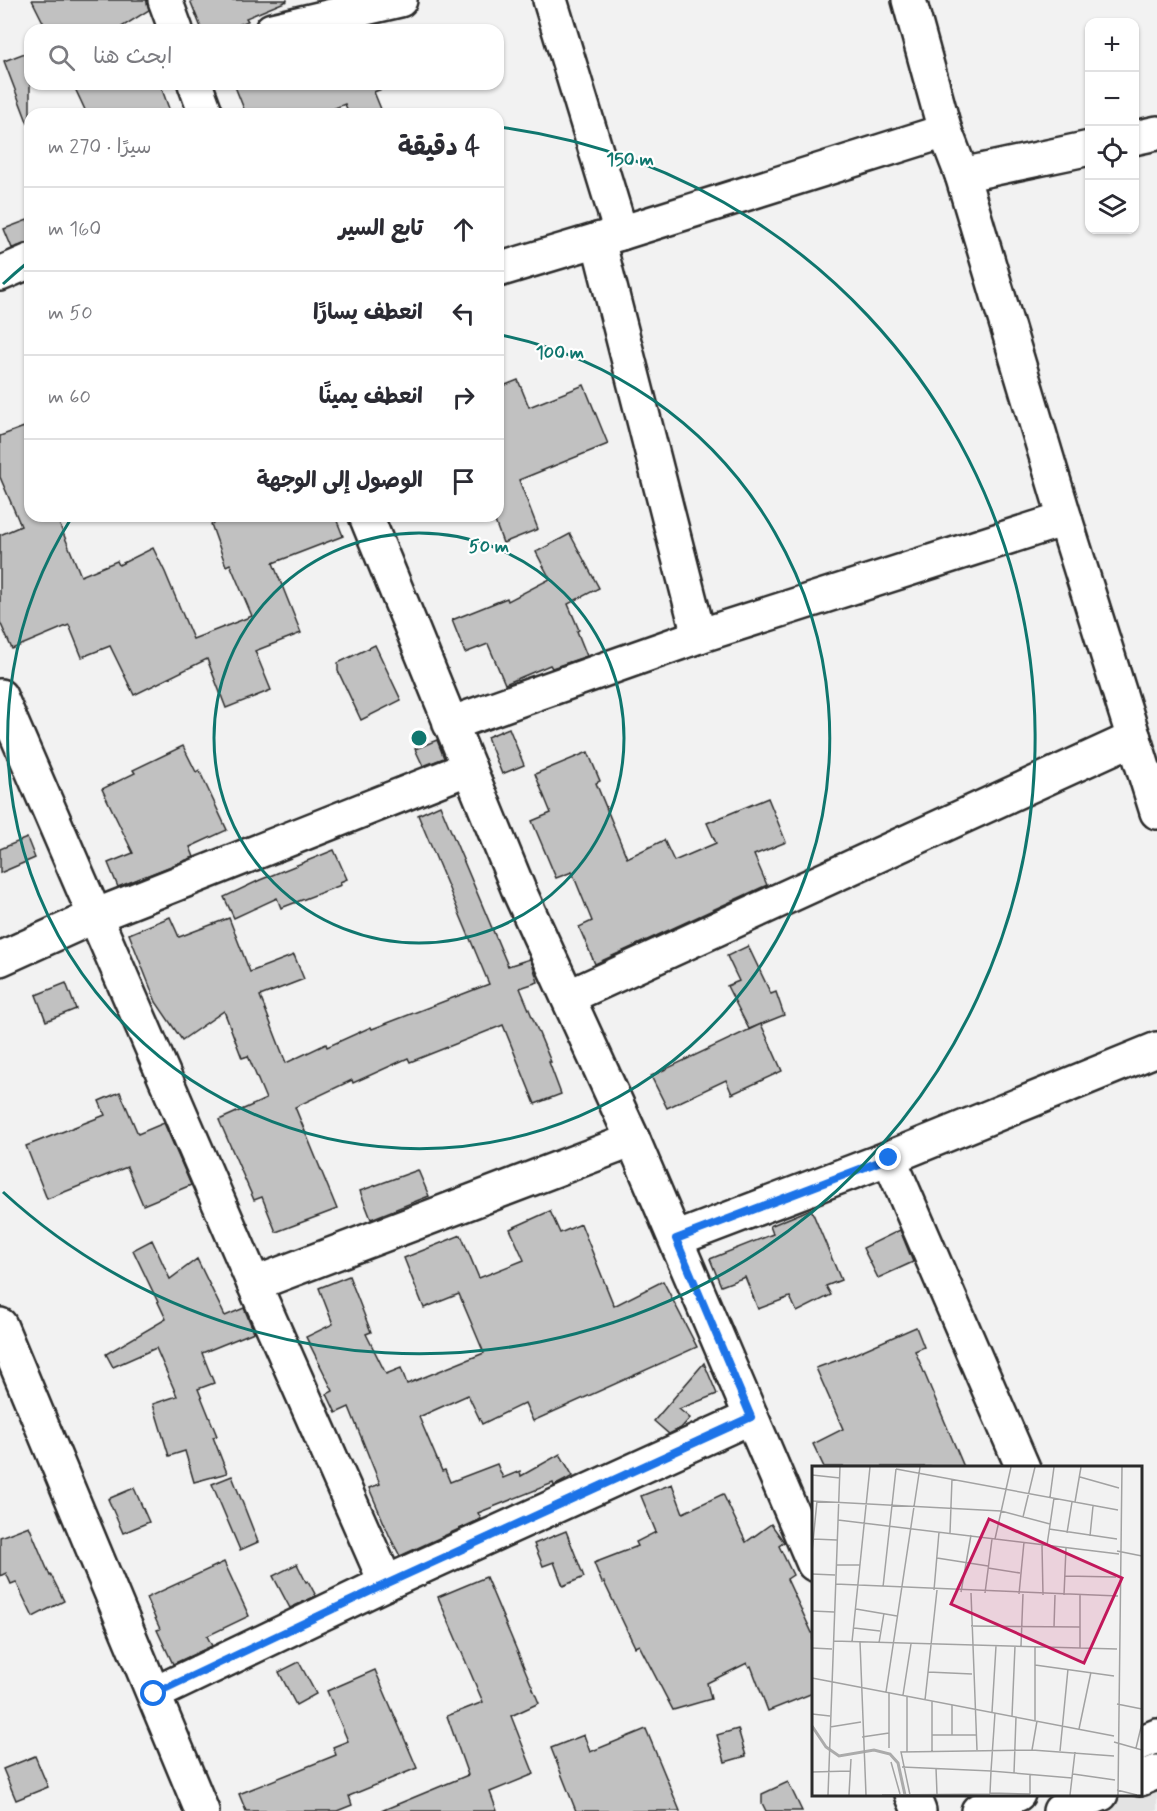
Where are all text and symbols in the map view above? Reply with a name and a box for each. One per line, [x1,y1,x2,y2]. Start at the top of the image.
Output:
map controls [1085,18,1139,234]
button: + [1085,18,1139,72]
search box [24,24,504,90]
icon: search [45,41,78,74]
text: ابحث هنا [93,43,173,71]
button: − [1085,72,1139,126]
button: locate [1085,126,1139,180]
text: 4 دقيقة [398,131,480,165]
text: سيرًا · 270 m [48,134,151,161]
text: 150 m [606,148,654,172]
button: layers [1085,180,1139,234]
icon: ahead [447,213,480,246]
text: تابع السير [339,215,423,243]
text: 160 m [48,216,101,243]
icon: left [447,297,480,330]
text: انعطف يسارًا [313,299,423,327]
text: 50 m [48,300,93,327]
text: 100 m [536,341,584,365]
icon: right [447,381,480,414]
text: انعطف يمينًا [319,383,423,411]
text: 60 m [48,384,91,411]
icon: arrive [447,465,480,498]
text: الوصول إلى الوجهة [256,467,423,495]
text: 50 m [469,535,509,559]
centre of rings [409,728,429,748]
route end [875,1144,901,1170]
inset map [812,1466,1142,1796]
route start [140,1680,166,1706]

